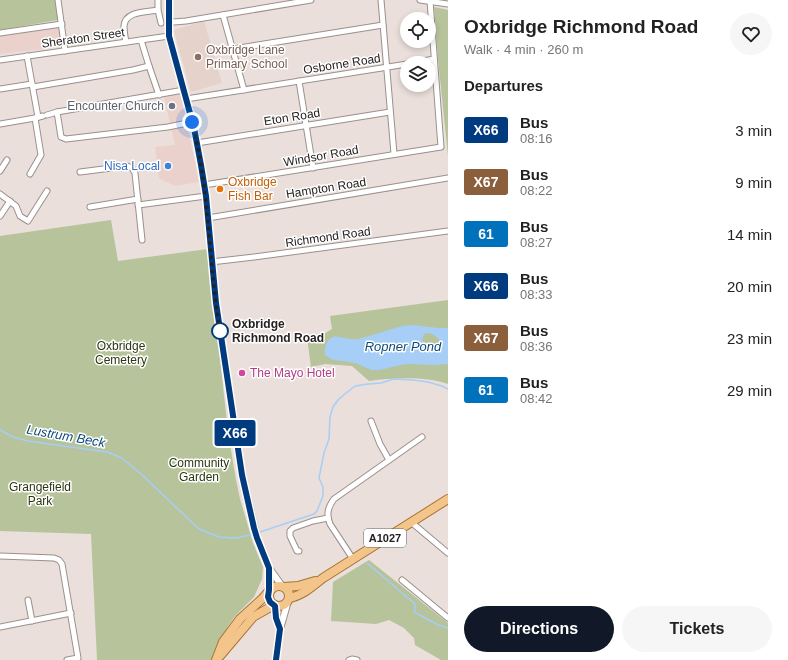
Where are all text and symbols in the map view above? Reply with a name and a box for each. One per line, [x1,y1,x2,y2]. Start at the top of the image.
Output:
map controls [400,12,436,92]
button: locate [400,12,436,48]
button: heart [730,13,772,55]
text: Oxbridge Richmond Road [464,16,698,37]
street label: Sheraton Street [40,25,126,51]
text: Walk · 4 min · 260 m [464,42,583,57]
place label: Oxbridge Lane Primary School [206,43,287,71]
street label: Osborne Road [302,51,382,77]
marker: Oxbridge Lane Primary School [193,52,203,62]
button: layers [400,56,436,92]
text: Departures [464,77,543,94]
place label: Encounter Church [67,99,164,113]
marker: Encounter Church [167,101,177,111]
street label: Eton Road [263,106,321,128]
your location [182,112,202,132]
text: Bus [520,114,548,131]
text: X66 [474,122,498,138]
text: 3 min [735,122,772,139]
text: 08:16 [520,131,553,146]
street label: Windsor Road [282,143,360,169]
place label: Nisa Local [104,159,160,173]
marker: Nisa Local [163,161,173,171]
text: Bus [520,166,548,183]
text: X67 [474,174,498,190]
text: 9 min [735,174,772,191]
place label: Oxbridge Fish Bar [228,175,277,203]
street label: Hampton Road [285,175,367,201]
text: 08:22 [520,183,553,198]
marker: Oxbridge Fish Bar [215,184,225,194]
text: Bus [520,218,548,235]
street label: Richmond Road [284,224,372,250]
text: 61 [478,226,494,242]
text: 14 min [727,226,772,243]
text: 08:27 [520,235,553,250]
text: Bus [520,270,548,287]
text: X66 [474,278,498,294]
text: 20 min [727,278,772,295]
text: 08:33 [520,287,553,302]
place label: Oxbridge Richmond Road [232,317,324,345]
marker: Oxbridge Richmond Road [211,322,229,340]
text: Bus [520,322,548,339]
text: X67 [474,330,498,346]
text: 23 min [727,330,772,347]
park label: Oxbridge Cemetery [95,339,147,367]
water label: Ropner Pond [365,339,442,354]
text: 08:36 [520,339,553,354]
place label: The Mayo Hotel [250,366,335,380]
marker: The Mayo Hotel [237,368,247,378]
text: Bus [520,374,548,391]
text: 61 [478,382,494,398]
text: 29 min [727,382,772,399]
text: 08:42 [520,391,553,406]
line badge: X66 [212,420,258,446]
water label: Lustrum Beck [26,422,108,451]
text: X66 [223,425,247,441]
park label: Community Garden [169,456,229,484]
park label: Grangefield Park [9,480,71,508]
road number: A1027 [364,529,406,547]
button: Directions [464,606,614,652]
button: Tickets [622,606,772,652]

